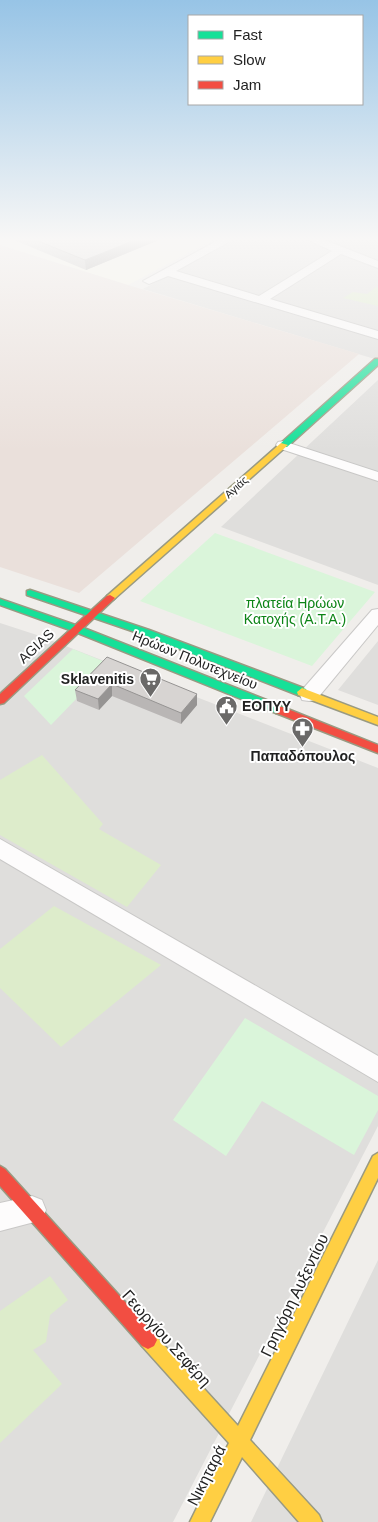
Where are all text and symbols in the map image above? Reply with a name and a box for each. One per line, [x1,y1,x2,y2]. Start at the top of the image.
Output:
legend [188,15,363,105]
text: Fast [233,26,263,43]
text: Slow [233,51,266,68]
text: Jam [233,76,261,93]
street label: Αγιάς [222,474,250,500]
park label: πλατεία Ηρώων Κατοχής (Α.Τ.Α.) [244,595,346,627]
street label: AGIAS [15,626,57,666]
street label: Ηρώων Πολυτεχνείου [130,628,260,692]
supermarket icon: Sklavenitis [138,667,162,698]
place label: Sklavenitis [61,671,134,687]
public building icon: ΕΟΠΥΥ [214,694,238,725]
place label: ΕΟΠΥΥ [242,698,292,714]
pharmacy icon: Παπαδόπουλος [291,716,315,747]
place label: Παπαδόπουλος [251,748,355,764]
street label: Γρηγόρη Αυξεντίου [257,1231,332,1360]
street label: Γεωργίου Σεφέρη [119,1287,214,1390]
street label: Νικηταρά [184,1442,229,1508]

